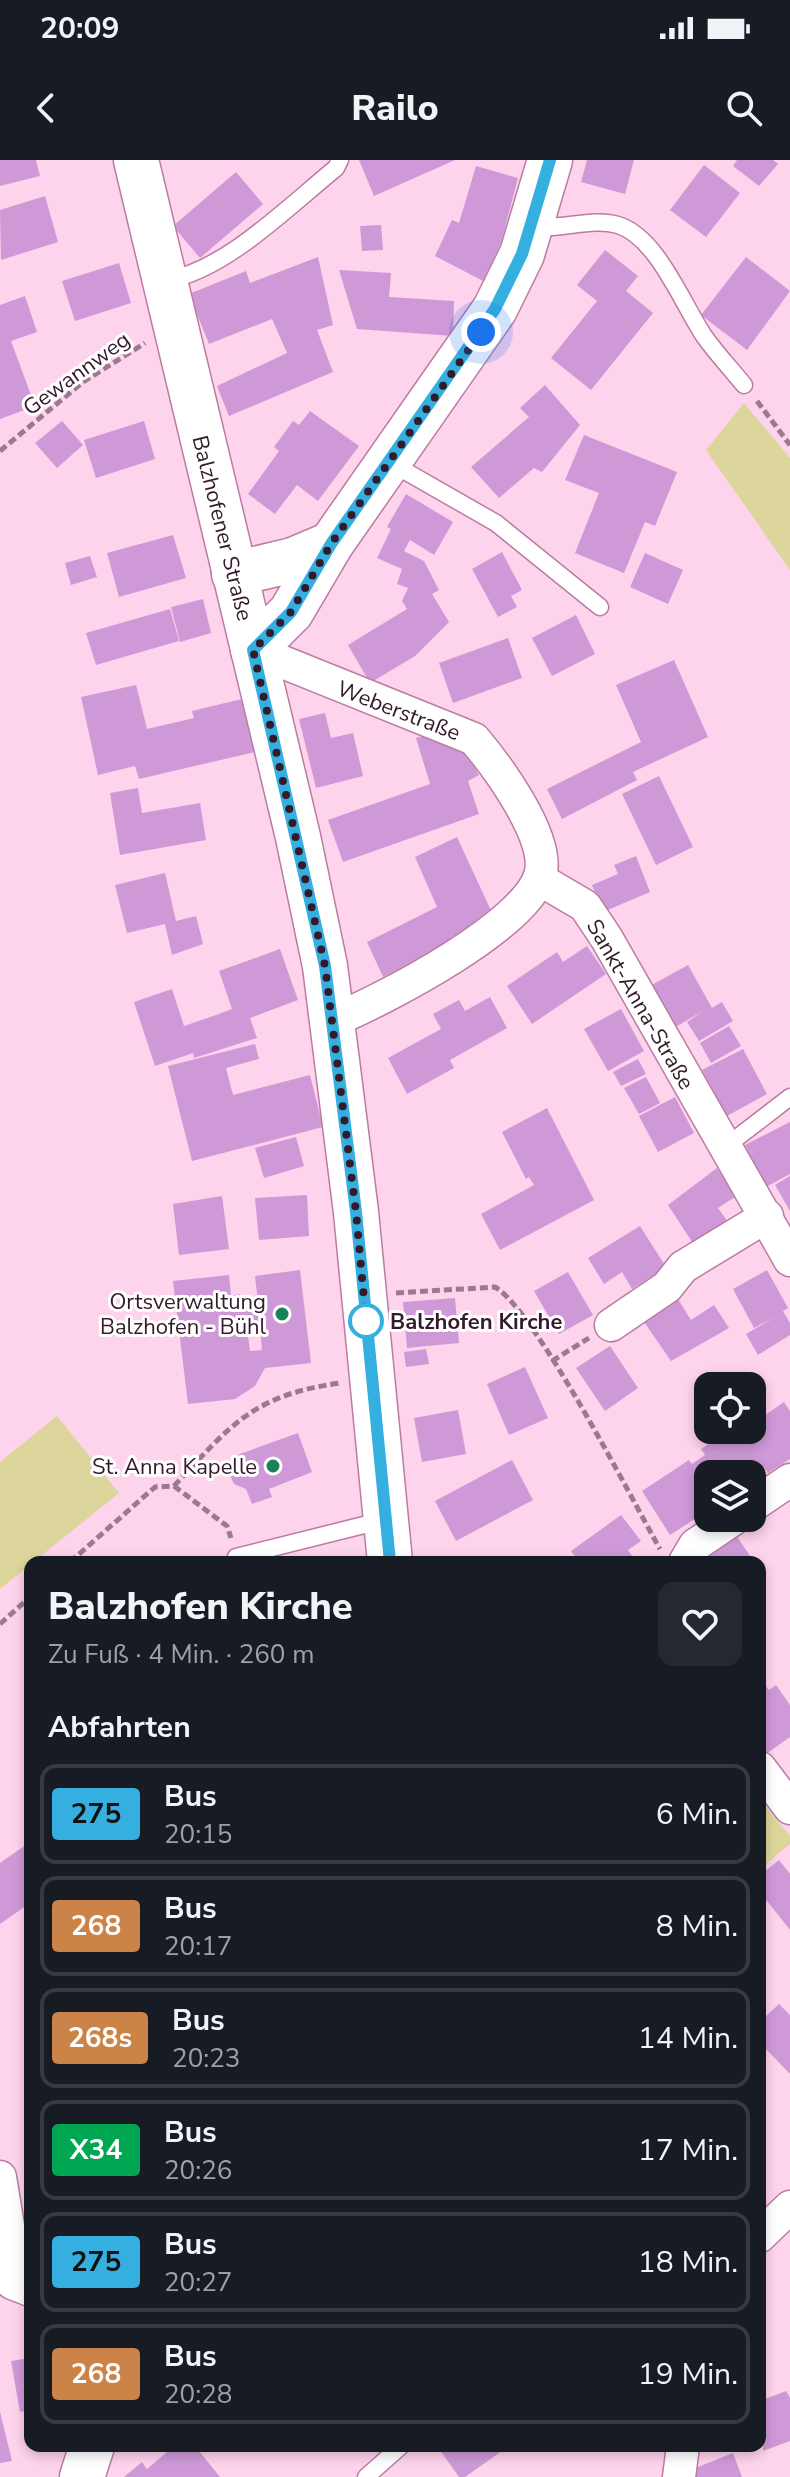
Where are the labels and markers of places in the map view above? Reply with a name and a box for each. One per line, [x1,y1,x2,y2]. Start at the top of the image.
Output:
place label: Ortsverwaltung Balzhofen - Bühl [100,1287,266,1342]
marker: Balzhofen Kirche [349,1304,383,1338]
marker: Ortsverwaltung Balzhofen - Bühl [273,1305,291,1323]
place label: Balzhofen Kirche [390,1307,562,1337]
place label: St. Anna Kapelle [92,1452,257,1482]
marker: St. Anna Kapelle [264,1457,282,1475]

